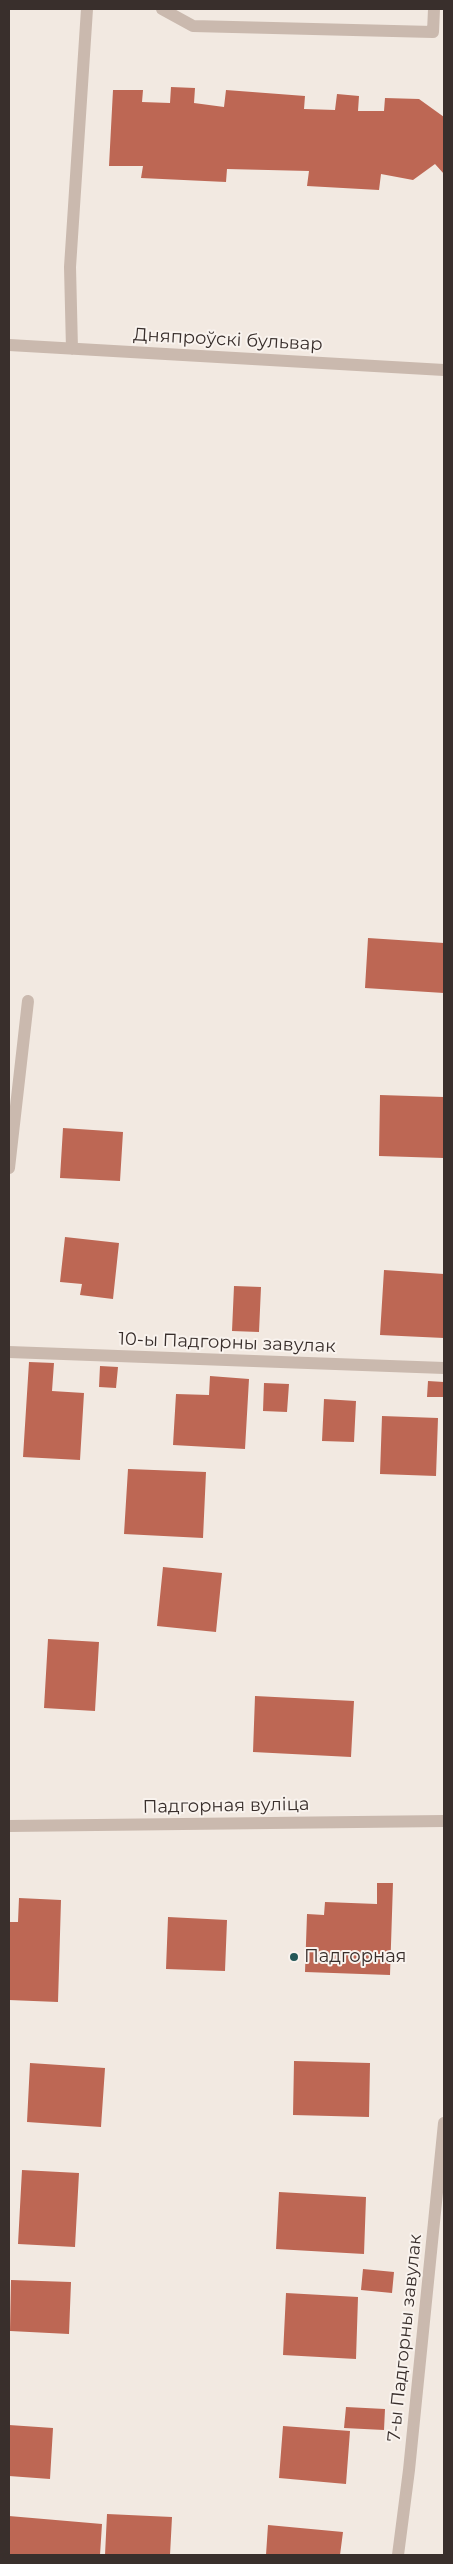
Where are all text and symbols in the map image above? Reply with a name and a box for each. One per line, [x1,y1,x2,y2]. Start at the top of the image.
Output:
street label: Дняпроўскі бульвар [133,324,323,356]
street label: 10-ы Падгорны завулак [118,1328,336,1358]
street label: Падгорная вуліца [142,1794,310,1818]
place label: Падгорная [304,1946,407,1968]
marker: Падгорная [288,1951,300,1963]
street label: 7-ы Падгорны завулак [383,2233,427,2443]

